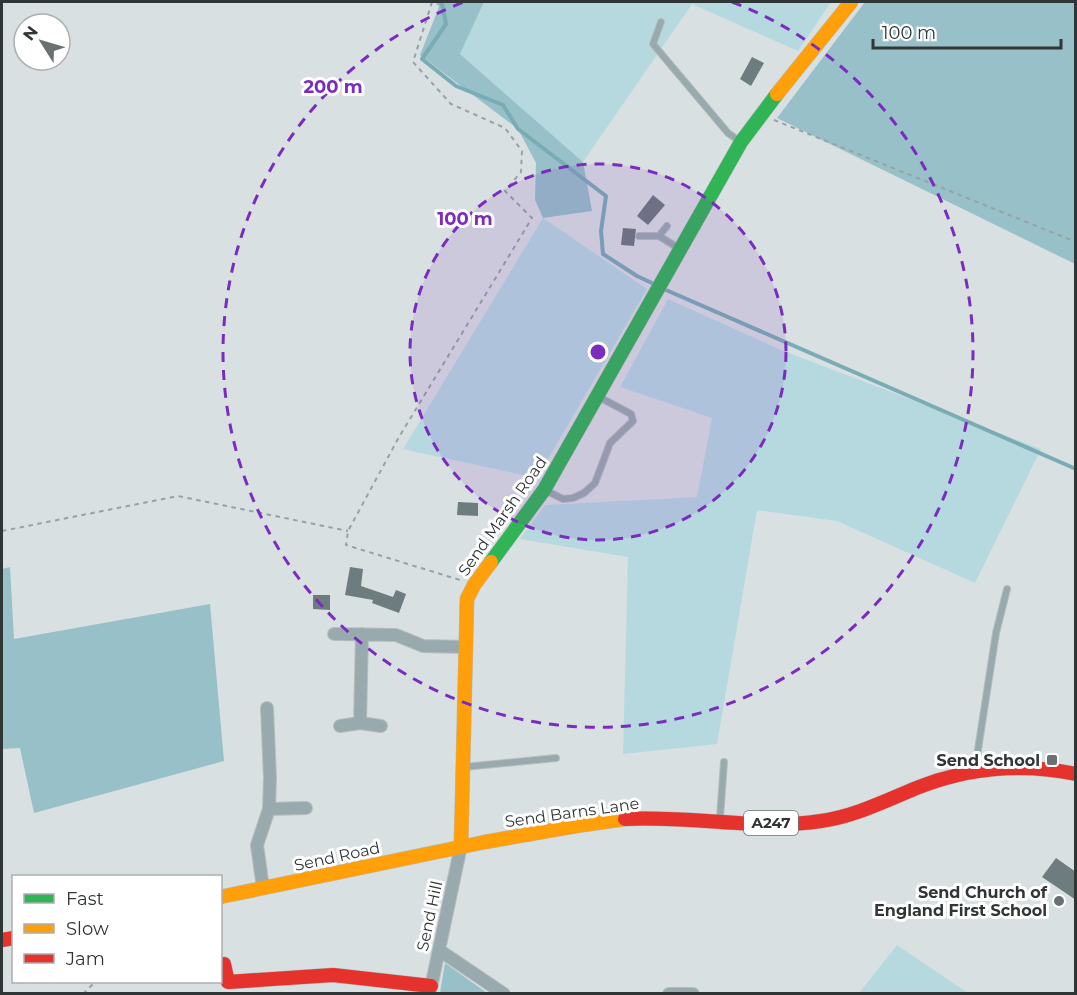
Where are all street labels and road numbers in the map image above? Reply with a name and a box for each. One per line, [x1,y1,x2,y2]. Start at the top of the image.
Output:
street label: Send Marsh Road [454,453,551,580]
street label: Send Barns Lane [504,794,640,831]
road number: A247 [744,811,798,835]
street label: Send Road [292,838,382,875]
street label: Send Hill [413,879,446,953]

